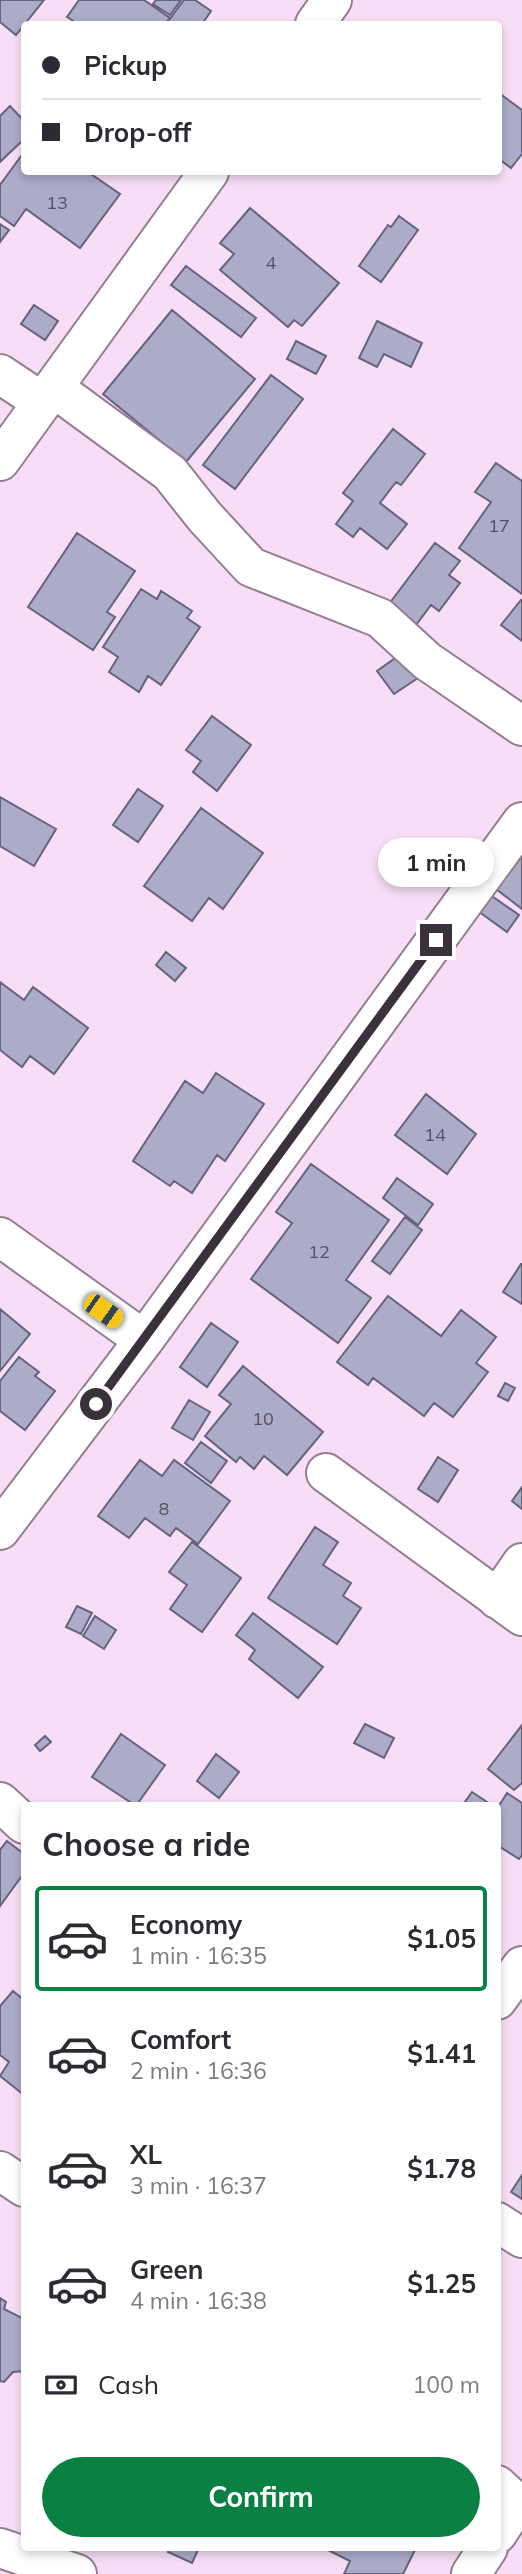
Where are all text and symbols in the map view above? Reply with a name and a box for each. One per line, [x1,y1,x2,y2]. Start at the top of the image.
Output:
text: Pickup [84,49,167,82]
text: Drop-off [84,116,191,149]
house number: 13 [46,191,68,214]
house number: 4 [266,251,277,274]
house number: 17 [488,514,510,537]
callout: 1 min [378,838,494,888]
text: 1 min [406,848,466,877]
route end [420,924,452,956]
house number: 14 [424,1123,446,1146]
house number: 12 [308,1240,330,1263]
car [80,1290,127,1332]
route start [80,1388,112,1420]
house number: 10 [252,1407,274,1430]
house number: 8 [159,1497,169,1520]
text: Choose a ride [42,1824,250,1864]
icon: car [46,1907,109,1970]
text: Economy [130,1908,242,1941]
text: $1.05 [407,1922,476,1955]
text: 1 min · 16:35 [130,1941,267,1970]
icon: car [46,2022,109,2085]
text: Comfort [130,2023,231,2056]
text: $1.41 [407,2037,476,2070]
text: 2 min · 16:36 [130,2056,267,2085]
icon: car [46,2137,109,2200]
text: XL [130,2138,162,2171]
text: $1.78 [407,2152,476,2185]
text: 3 min · 16:37 [130,2171,267,2200]
icon: car [46,2252,109,2315]
text: Green [130,2253,203,2286]
text: $1.25 [407,2267,476,2300]
text: 4 min · 16:38 [130,2286,267,2315]
icon: cash [42,2366,80,2404]
text: Cash [98,2368,159,2401]
text: 100 m [412,2370,480,2399]
button: Confirm [42,2457,480,2537]

